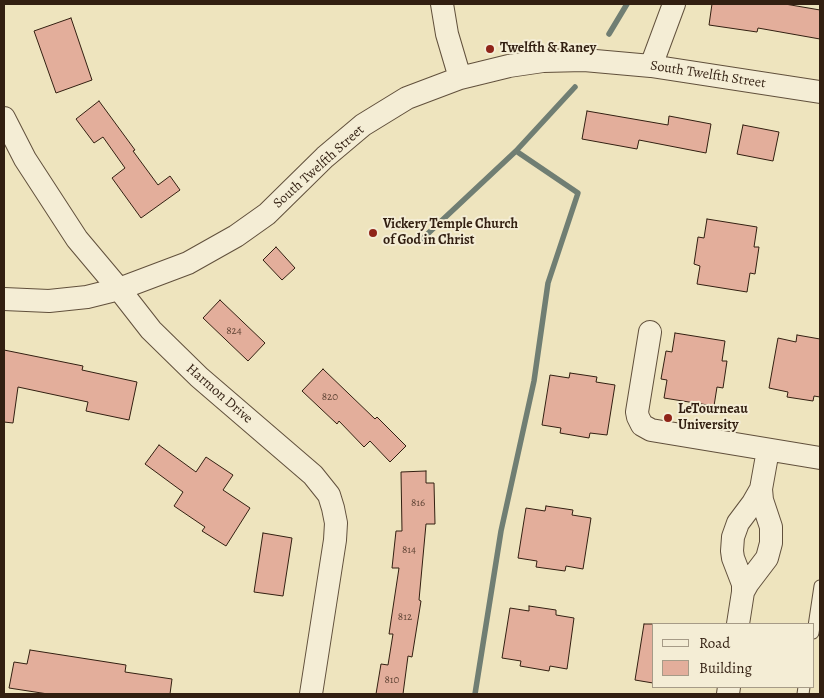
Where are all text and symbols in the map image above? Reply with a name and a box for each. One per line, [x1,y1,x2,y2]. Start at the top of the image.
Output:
place label: Twelfth & Raney [500,41,596,57]
marker: Twelfth & Raney [484,43,496,55]
street label: South Twelfth Street [649,58,767,92]
street label: South Twelfth Street [270,122,368,212]
place label: Vickery Temple Church of God in Christ [383,217,518,250]
marker: Vickery Temple Church of God in Christ [367,227,379,239]
house number: 824 [226,324,242,338]
street label: Harmon Drive [182,361,256,427]
house number: 820 [322,390,338,404]
place label: LeTourneau University [678,402,748,434]
marker: LeTourneau University [662,412,674,424]
house number: 816 [411,496,425,510]
house number: 814 [402,543,416,557]
house number: 812 [398,610,412,624]
legend [652,623,814,688]
text: Road [699,633,730,653]
text: Building [699,658,752,678]
house number: 810 [385,673,399,687]

